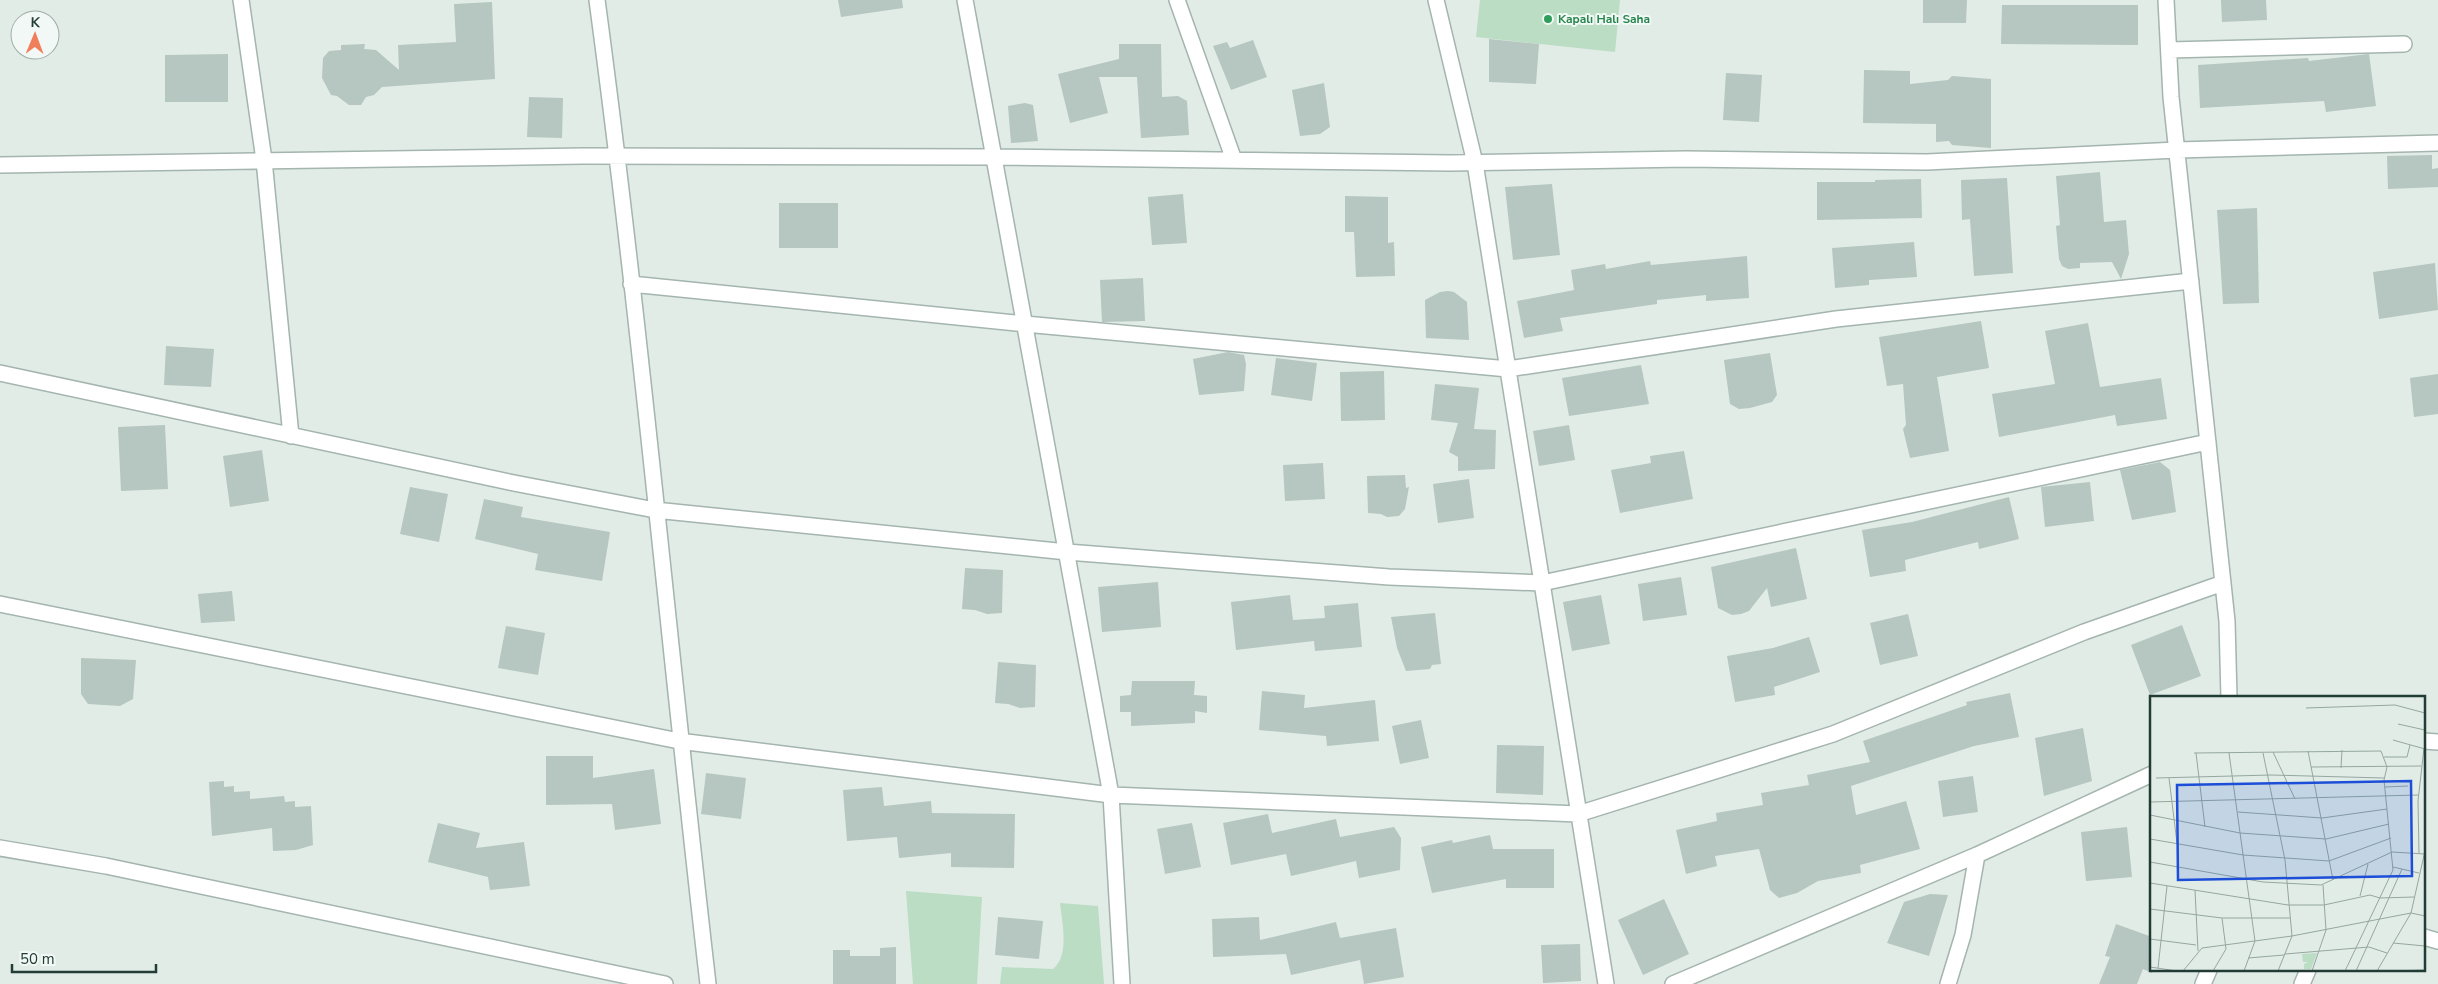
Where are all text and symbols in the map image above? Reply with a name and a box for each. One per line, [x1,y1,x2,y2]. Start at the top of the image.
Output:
north arrow [10,10,60,60]
place label: Kapalı Halı Saha [1558,11,1650,27]
text: K [30,13,41,32]
marker: Kapalı Halı Saha [1542,13,1554,25]
inset map [2150,696,2426,972]
scale bar [12,942,156,974]
text: 50 m [20,949,55,969]

